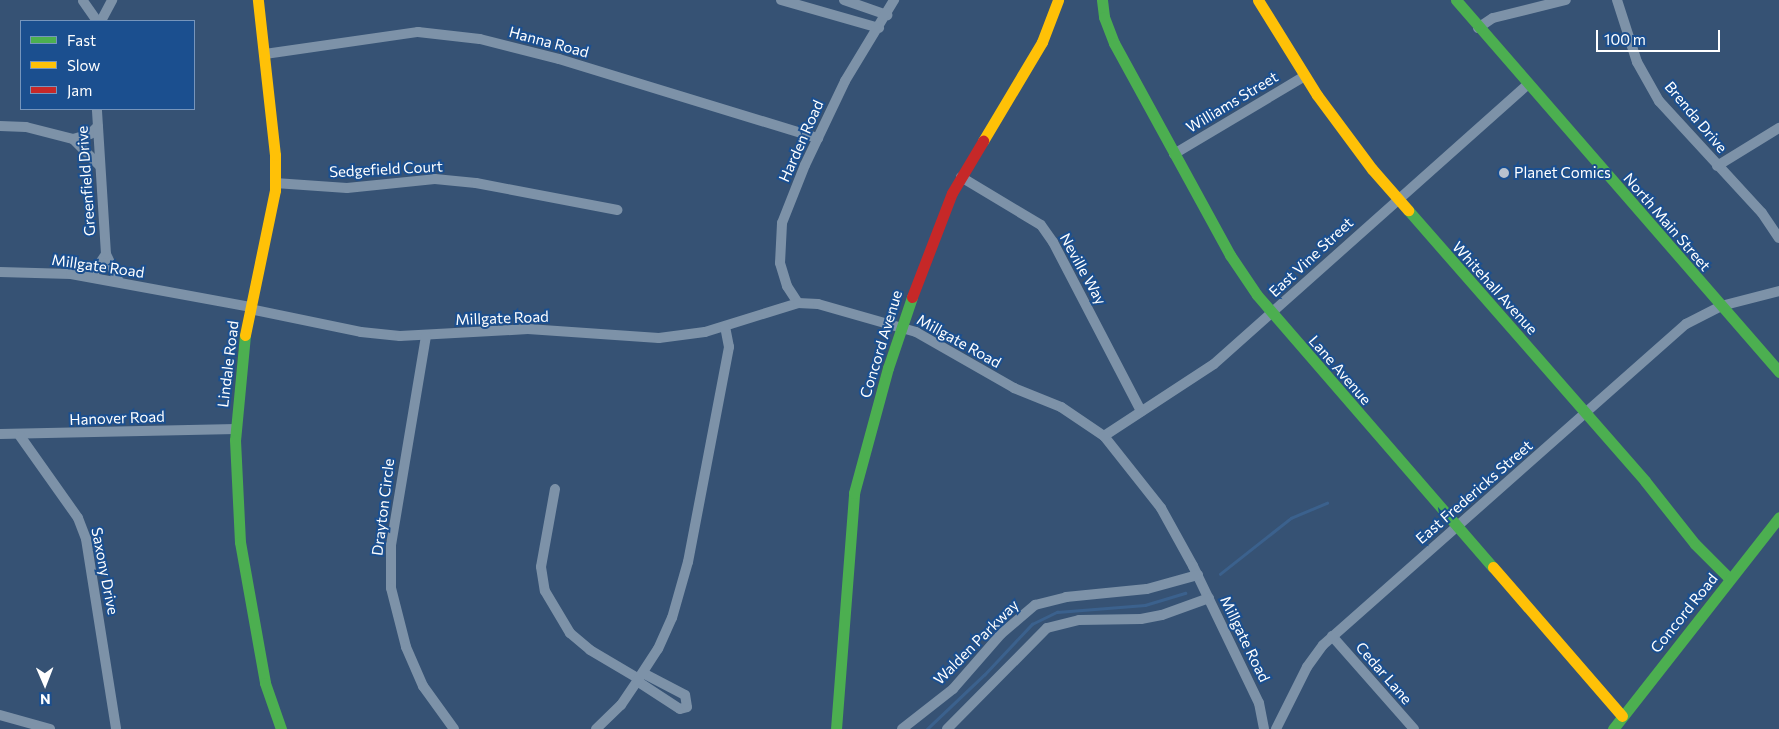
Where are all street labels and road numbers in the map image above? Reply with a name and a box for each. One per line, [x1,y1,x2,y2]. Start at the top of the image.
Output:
street label: Hanna Road [507,23,591,61]
street label: Williams Street [1183,68,1281,136]
street label: Brenda Drive [1661,78,1731,156]
street label: Harden Road [775,97,827,185]
street label: Greenfield Drive [73,125,99,237]
street label: Sedgefield Court [329,157,443,181]
street label: North Main Street [1620,169,1714,275]
street label: East Vine Street [1265,213,1357,301]
street label: Neville Way [1056,230,1110,308]
street label: Whitehall Avenue [1449,238,1541,338]
street label: Millgate Road [50,251,146,281]
street label: Concord Avenue [856,288,906,400]
street label: Millgate Road [455,307,549,329]
street label: Millgate Road [914,310,1004,372]
street label: Lindale Road [214,320,242,408]
street label: Lane Avenue [1305,332,1375,408]
street label: Hanover Road [69,407,165,429]
street label: East Fredericks Street [1412,436,1536,548]
street label: Drayton Circle [368,457,398,557]
street label: Saxony Drive [88,526,122,616]
street label: Concord Road [1647,570,1721,656]
street label: Millgate Road [1216,593,1274,685]
street label: Walden Parkway [930,596,1022,688]
street label: Cedar Lane [1352,638,1416,708]

